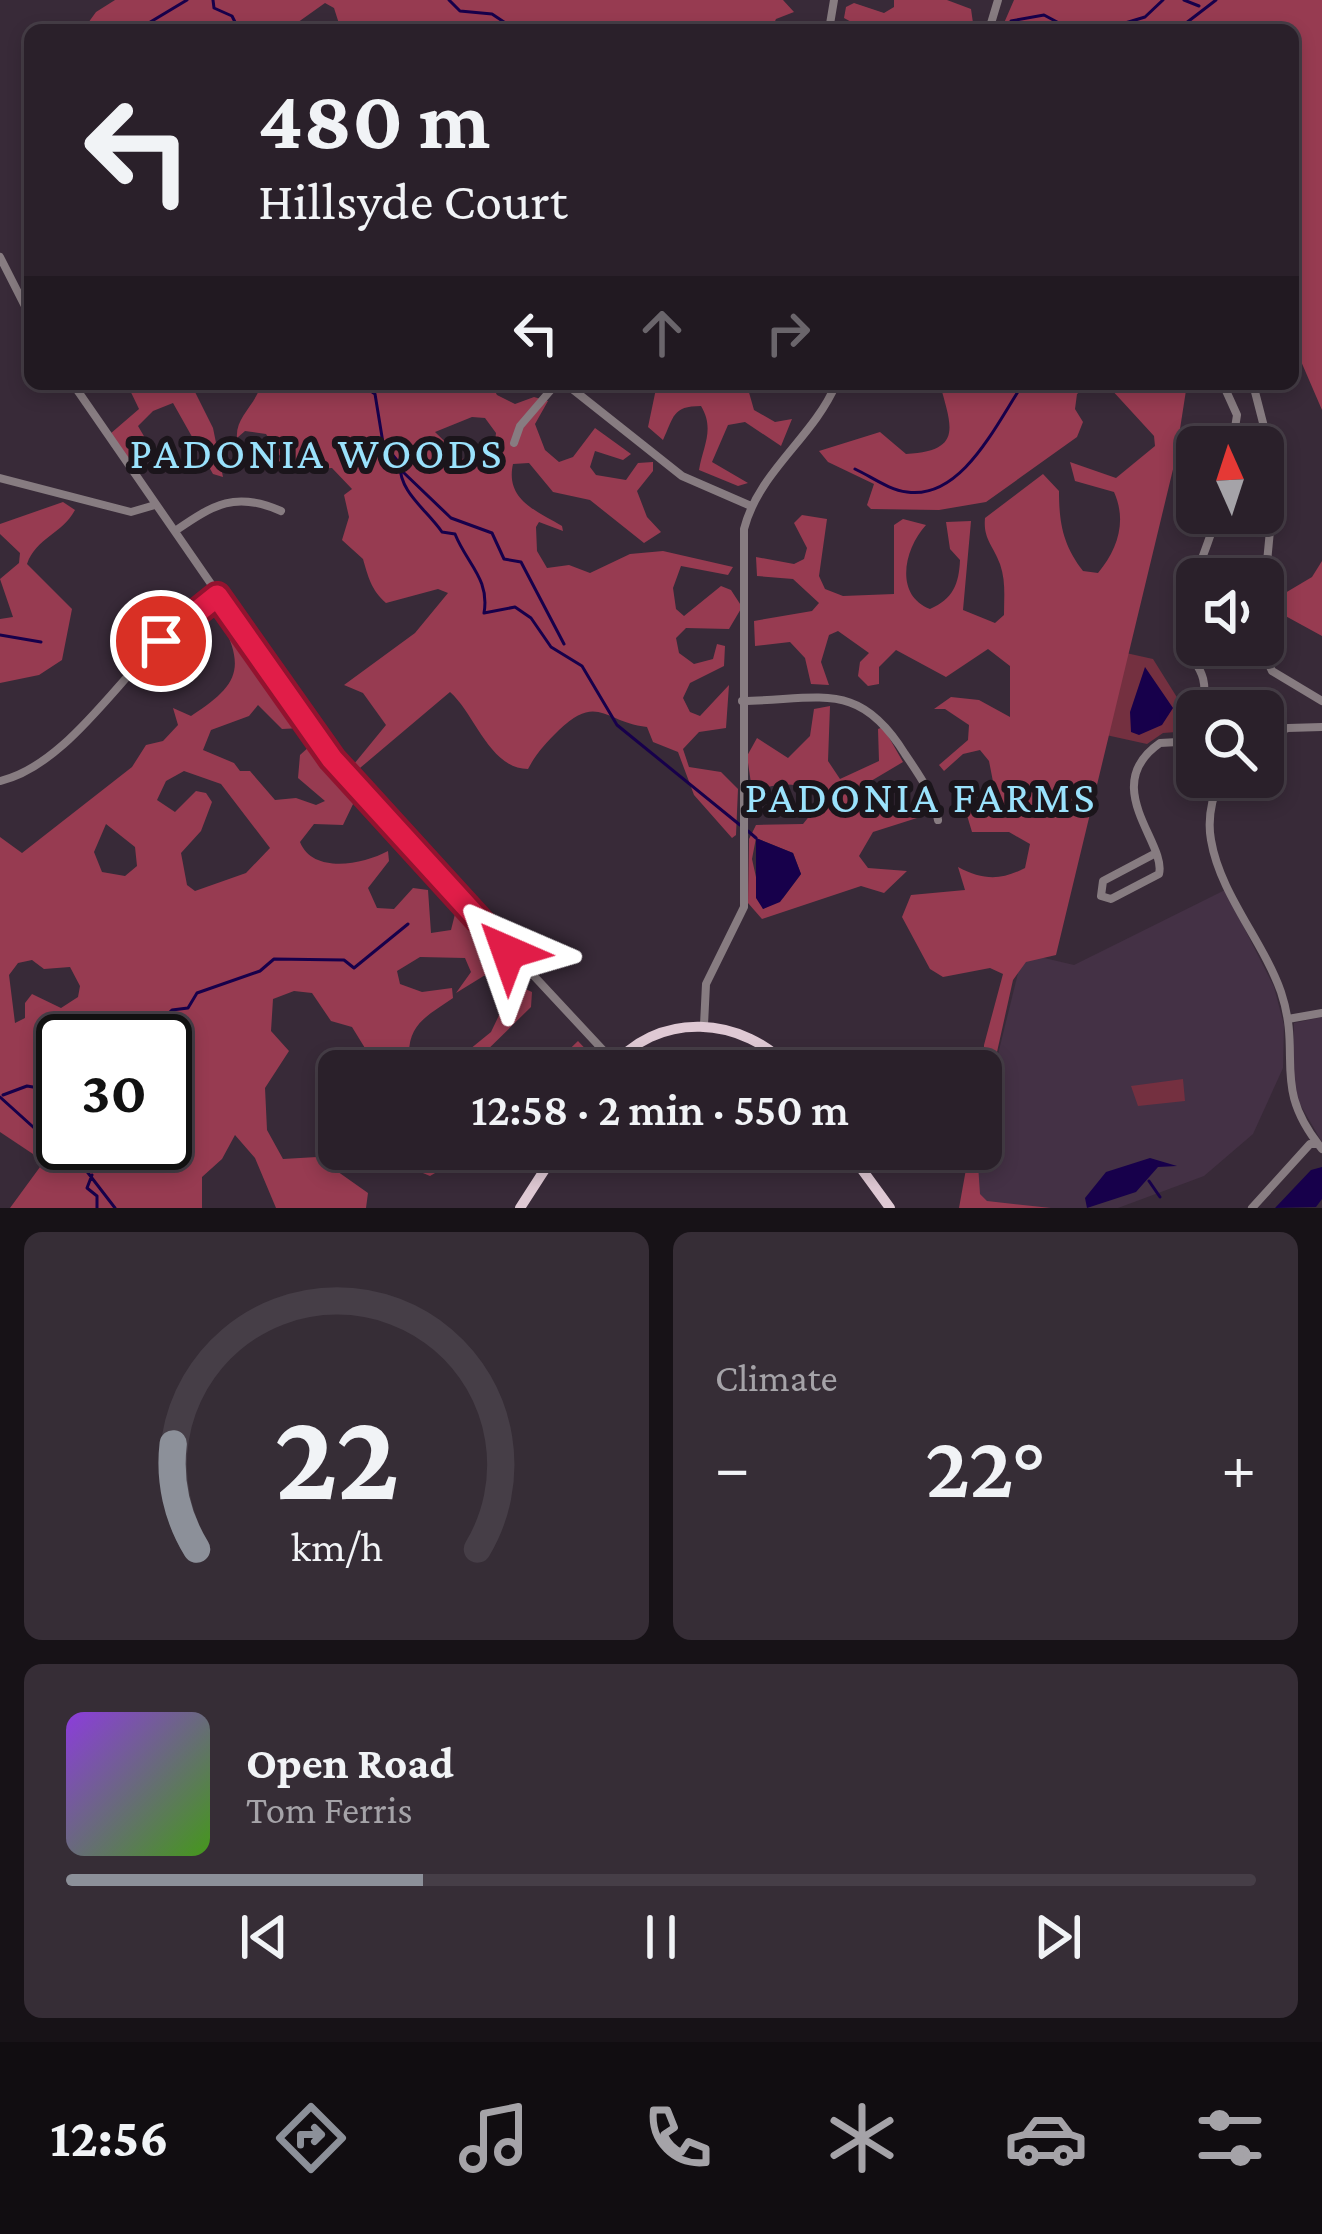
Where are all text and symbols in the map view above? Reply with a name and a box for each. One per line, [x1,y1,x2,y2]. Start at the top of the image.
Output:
icon: left [60,72,216,228]
text: 480 m [258,73,490,166]
text: Hillsyde Court [258,171,568,231]
icon: left [503,300,569,366]
icon: ahead [629,300,695,366]
icon: right [755,300,821,366]
north arrow [1176,426,1284,534]
map controls [1176,426,1284,798]
district label: PADONIA WOODS [129,428,505,478]
button: sound [1176,558,1284,666]
pin [110,590,212,692]
icon: arrive [128,608,194,674]
button: search [1176,690,1284,798]
district label: PADONIA FARMS [744,772,1098,822]
position arrow [445,889,571,1015]
speed limit sign: 30 [36,1014,192,1170]
text: 12:58 · 2 min · 550 m [471,1085,849,1135]
text: Climate [715,1356,838,1399]
text: 22 [274,1386,399,1525]
text: 22° [925,1416,1046,1516]
text: − [715,1430,750,1503]
text: + [1221,1430,1256,1503]
text: km/h [290,1523,383,1570]
text: Open Road [246,1738,454,1788]
text: Tom Ferris [246,1788,412,1831]
icon: previous [231,1904,297,1970]
icon: pause [628,1904,694,1970]
icon: next [1025,1904,1091,1970]
icon: directions [269,2096,353,2180]
icon: music [452,2096,536,2180]
icon: phone [636,2096,720,2180]
icon: climate [820,2096,904,2180]
icon: car [1004,2096,1088,2180]
icon: filters [1188,2096,1272,2180]
text: 12:56 [50,2108,169,2168]

